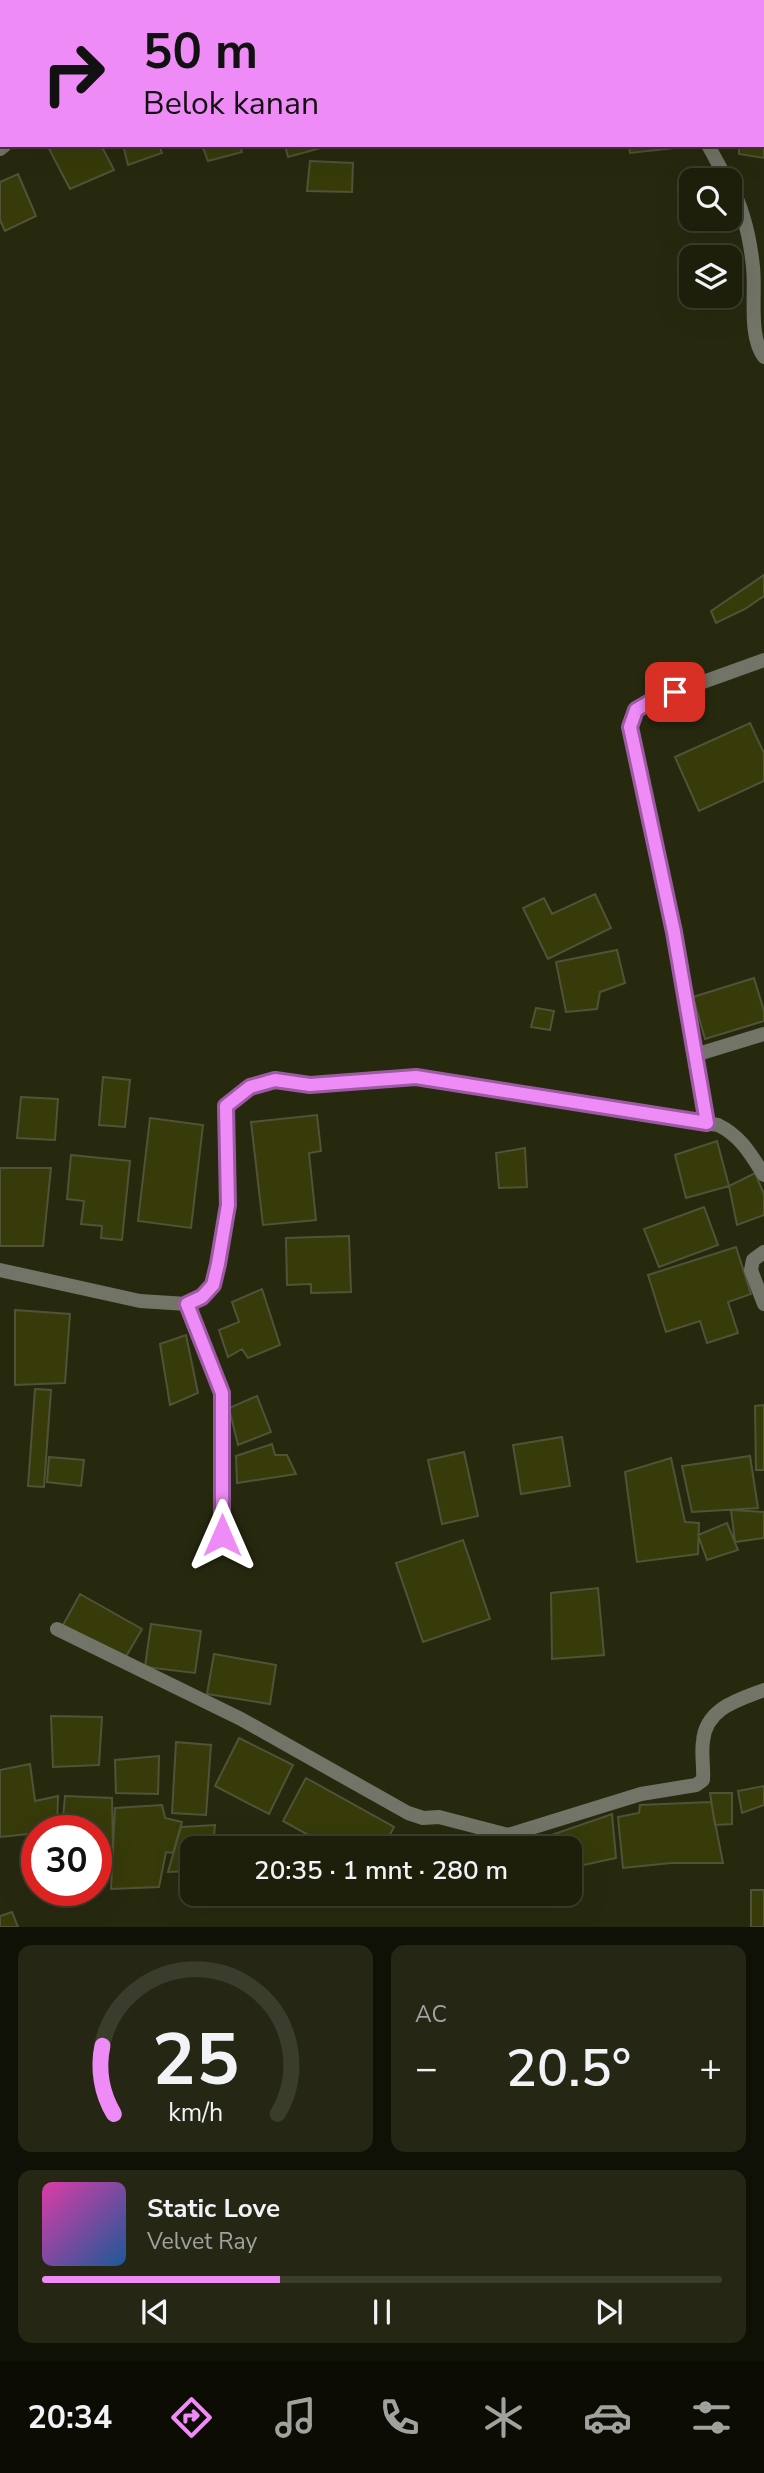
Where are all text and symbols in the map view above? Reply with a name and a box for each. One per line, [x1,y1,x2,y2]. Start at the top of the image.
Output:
text: 50 m [143,18,258,85]
icon: right [28,28,119,119]
text: Belok kanan [143,82,319,125]
map controls [679,168,742,308]
button: search [679,168,742,231]
button: layers [679,245,742,308]
pin [645,662,705,722]
icon: arrive [656,673,694,711]
position arrow [185,1498,259,1572]
speed limit sign: 30 [21,1815,112,1906]
text: 20:35 · 1 mnt · 280 m [254,1853,508,1888]
text: AC [415,1999,447,2030]
text: 25 [152,2011,239,2111]
text: 20.5° [506,2033,631,2104]
text: − [415,2043,438,2094]
text: + [699,2043,722,2094]
text: km/h [168,2096,223,2130]
text: Static Love [147,2191,280,2226]
text: Velvet Ray [147,2226,257,2257]
icon: previous [136,2293,174,2331]
icon: pause [363,2293,401,2331]
icon: next [590,2293,628,2331]
icon: directions [167,2393,216,2442]
icon: music [271,2393,320,2442]
icon: phone [375,2393,424,2442]
icon: climate [479,2393,528,2442]
icon: car [583,2393,632,2442]
icon: filters [687,2393,736,2442]
text: 20:34 [28,2396,112,2439]

